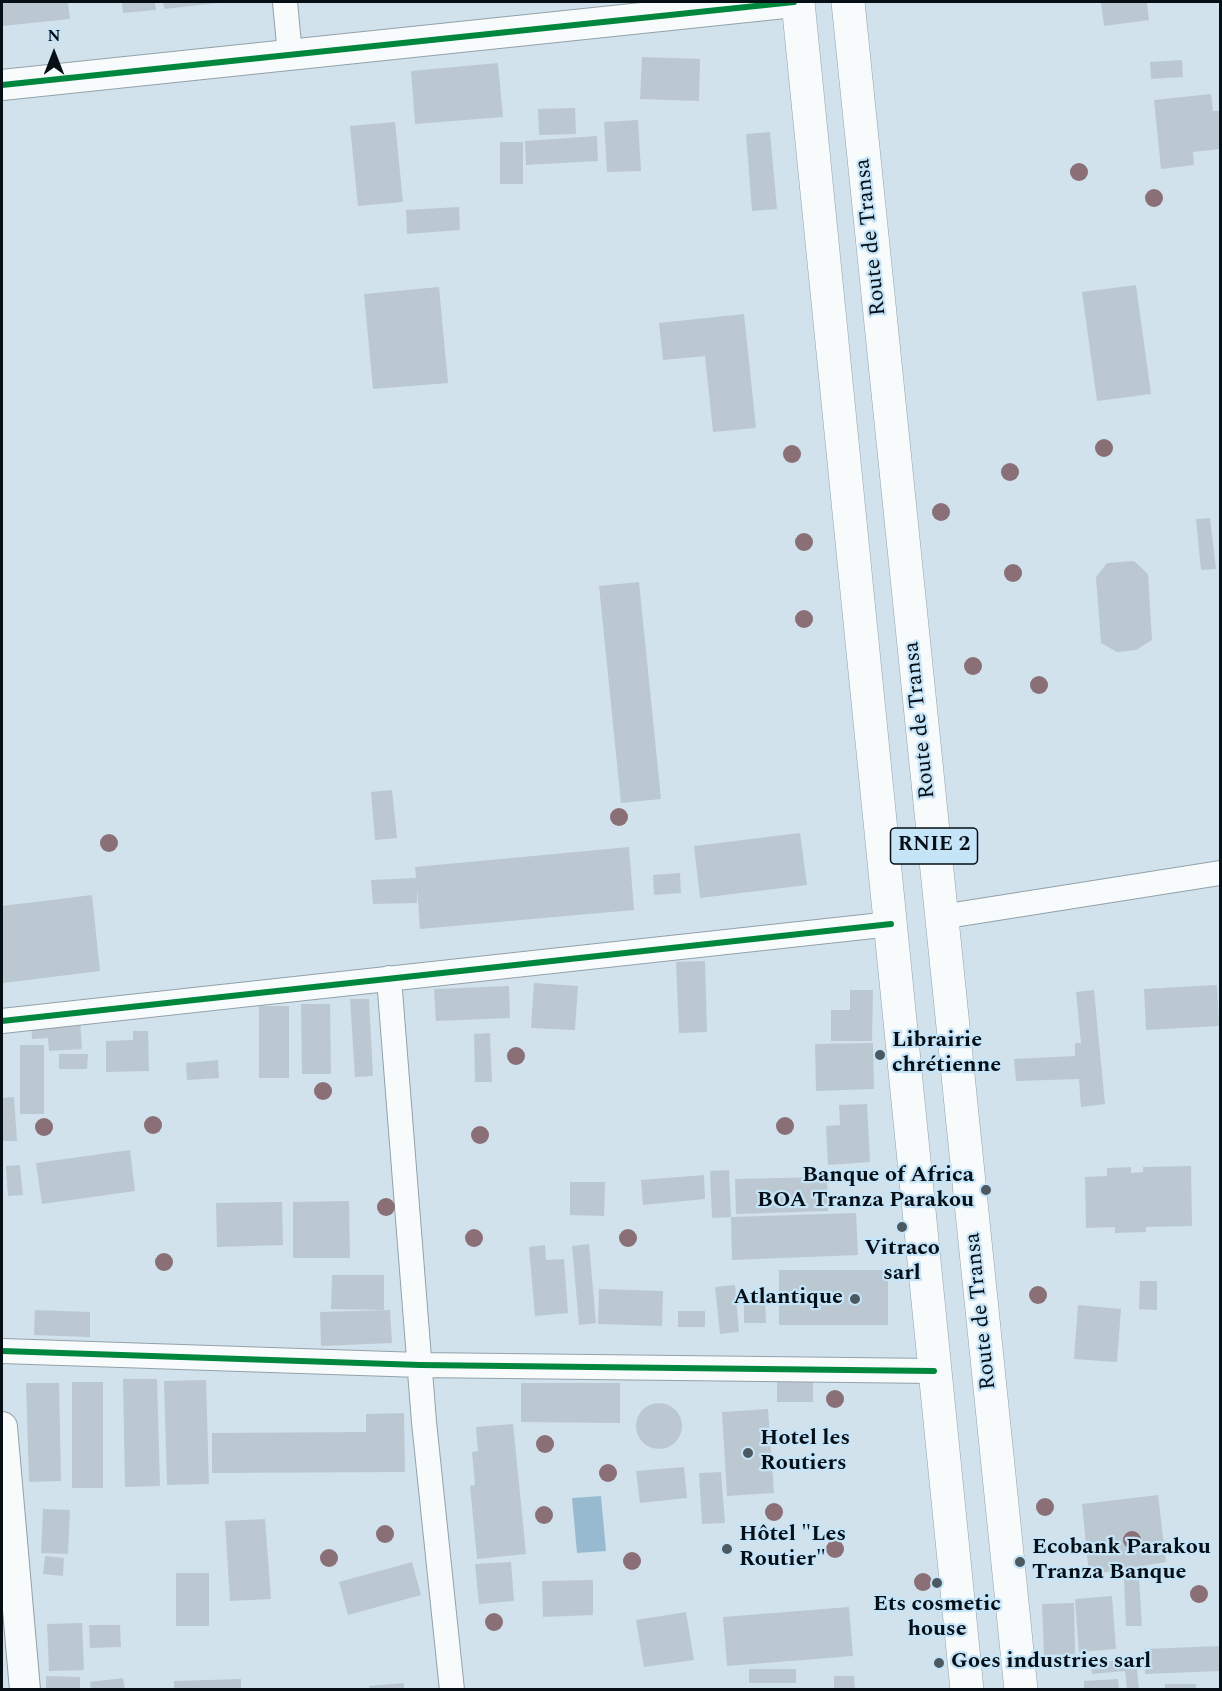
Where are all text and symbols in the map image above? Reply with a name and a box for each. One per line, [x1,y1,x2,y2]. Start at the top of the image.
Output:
north arrow [24,24,84,84]
text: N [47,24,61,48]
street label: Route de Transa [851,157,893,317]
street label: Route de Transa [900,640,942,800]
road number: RNIE 2 [890,828,978,864]
place label: Librairie chrétienne [892,1029,1001,1080]
marker: Librairie chrétienne [873,1048,887,1062]
place label: Banque of Africa BOA Tranza Parakou [757,1164,974,1216]
marker: Banque of Africa BOA Tranza Parakou [979,1183,993,1197]
marker: Vitraco sarl [895,1220,909,1234]
street label: Route de Transa [961,1231,1003,1391]
place label: Vitraco sarl [864,1237,940,1288]
place label: Atlantique [733,1286,843,1312]
marker: Atlantique [848,1292,862,1306]
place label: Hotel les Routiers [760,1427,850,1478]
marker: Hotel les Routiers [741,1446,755,1460]
place label: Hôtel "Les Routier" [739,1523,846,1574]
place label: Ecobank Parakou Tranza Banque [1032,1536,1211,1588]
marker: Hôtel "Les Routier" [720,1542,734,1556]
marker: Ecobank Parakou Tranza Banque [1013,1555,1027,1569]
marker: Ets cosmetic house [930,1576,944,1590]
place label: Ets cosmetic house [873,1593,1001,1645]
place label: Goes industries sarl [951,1650,1151,1676]
marker: Goes industries sarl [932,1656,946,1670]

